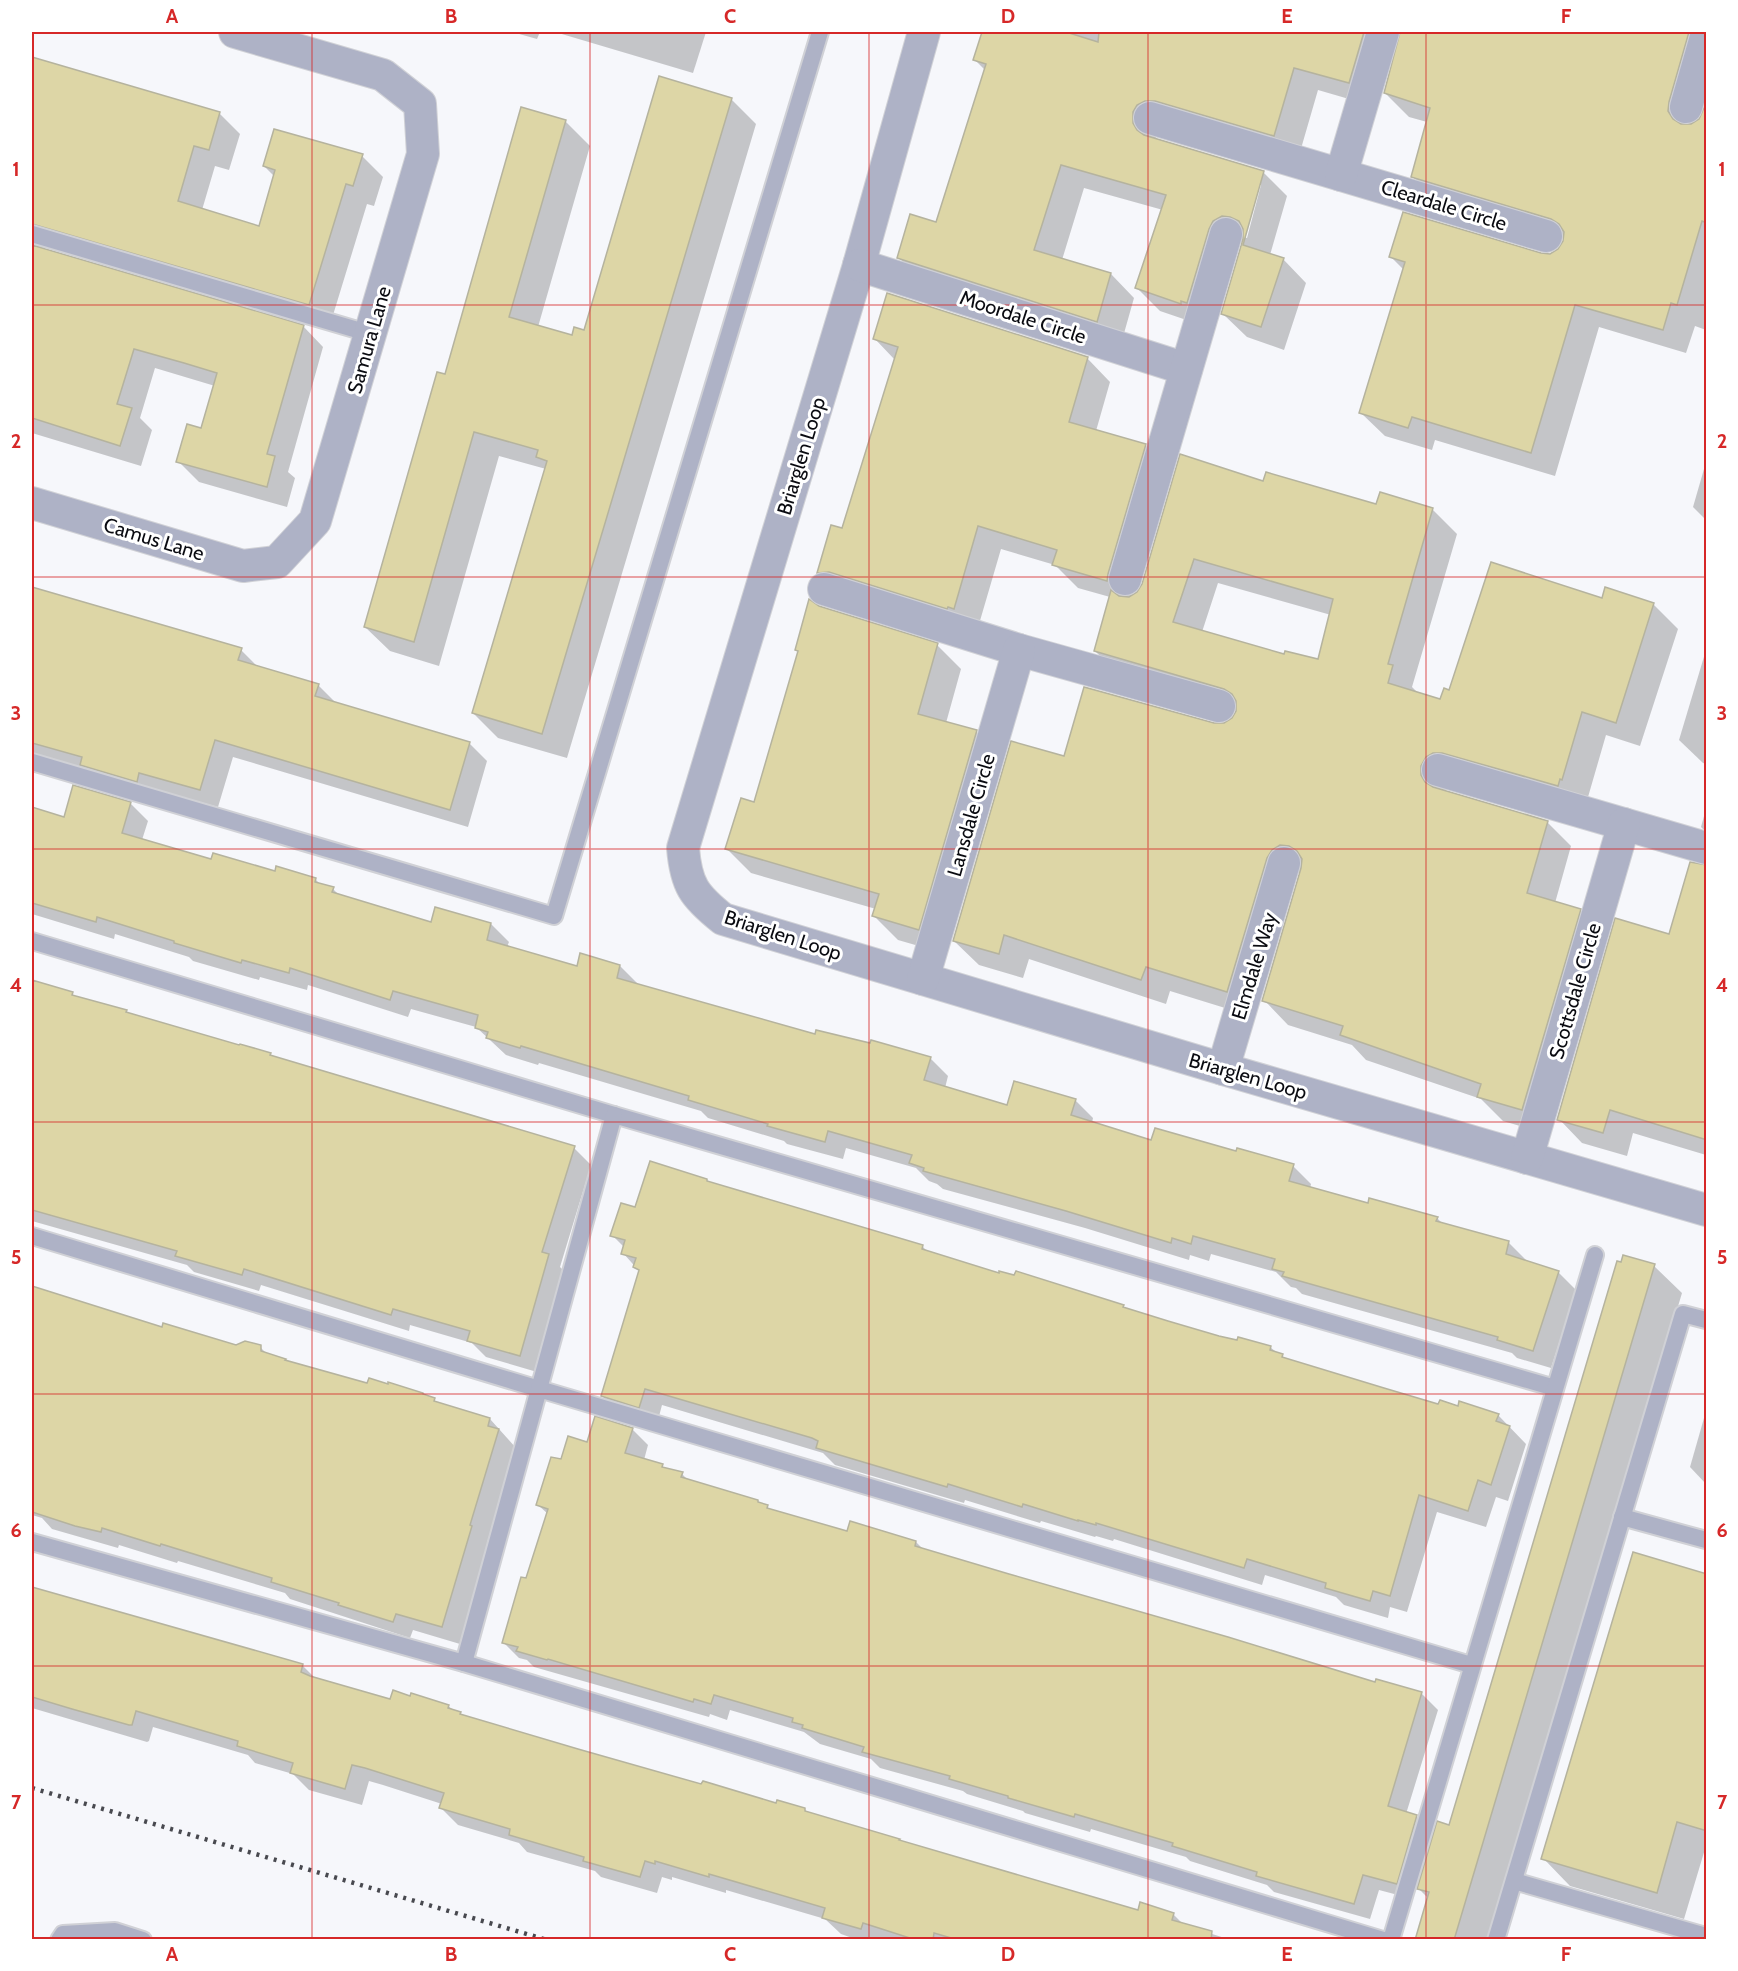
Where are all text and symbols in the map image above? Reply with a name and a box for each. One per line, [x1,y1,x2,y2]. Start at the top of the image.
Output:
text: A [166,4,179,28]
text: B [445,4,457,28]
text: C [724,4,736,28]
text: D [1001,4,1015,28]
text: E [1281,4,1293,28]
text: F [1561,4,1572,28]
text: 1 [12,157,20,181]
text: 1 [1718,157,1726,181]
street label: Cleardale Circle [1378,175,1510,235]
street label: Samura Lane [342,284,396,396]
street label: Moordale Circle [957,285,1089,349]
street label: Briarglen Loop [772,394,830,518]
text: 2 [11,429,21,453]
text: 2 [1717,429,1727,453]
street label: Camus Lane [101,512,207,566]
text: 3 [11,701,21,725]
text: 3 [1717,701,1727,725]
street label: Lansdale Circle [942,751,1000,879]
street label: Briarglen Loop [721,905,845,965]
street label: Elmdale Way [1226,909,1282,1023]
street label: Scottsdale Circle [1544,920,1606,1062]
text: 4 [10,973,22,997]
text: 4 [1716,973,1728,997]
street label: Briarglen Loop [1186,1048,1310,1104]
text: 5 [11,1245,21,1269]
text: 5 [1717,1245,1727,1269]
text: 6 [10,1518,22,1542]
text: 6 [1716,1518,1728,1542]
text: 7 [11,1790,22,1814]
text: 7 [1717,1790,1728,1814]
text: A [166,1942,179,1966]
text: B [445,1942,457,1966]
text: C [724,1942,736,1966]
text: D [1001,1942,1015,1966]
text: E [1281,1942,1293,1966]
text: F [1561,1942,1572,1966]

